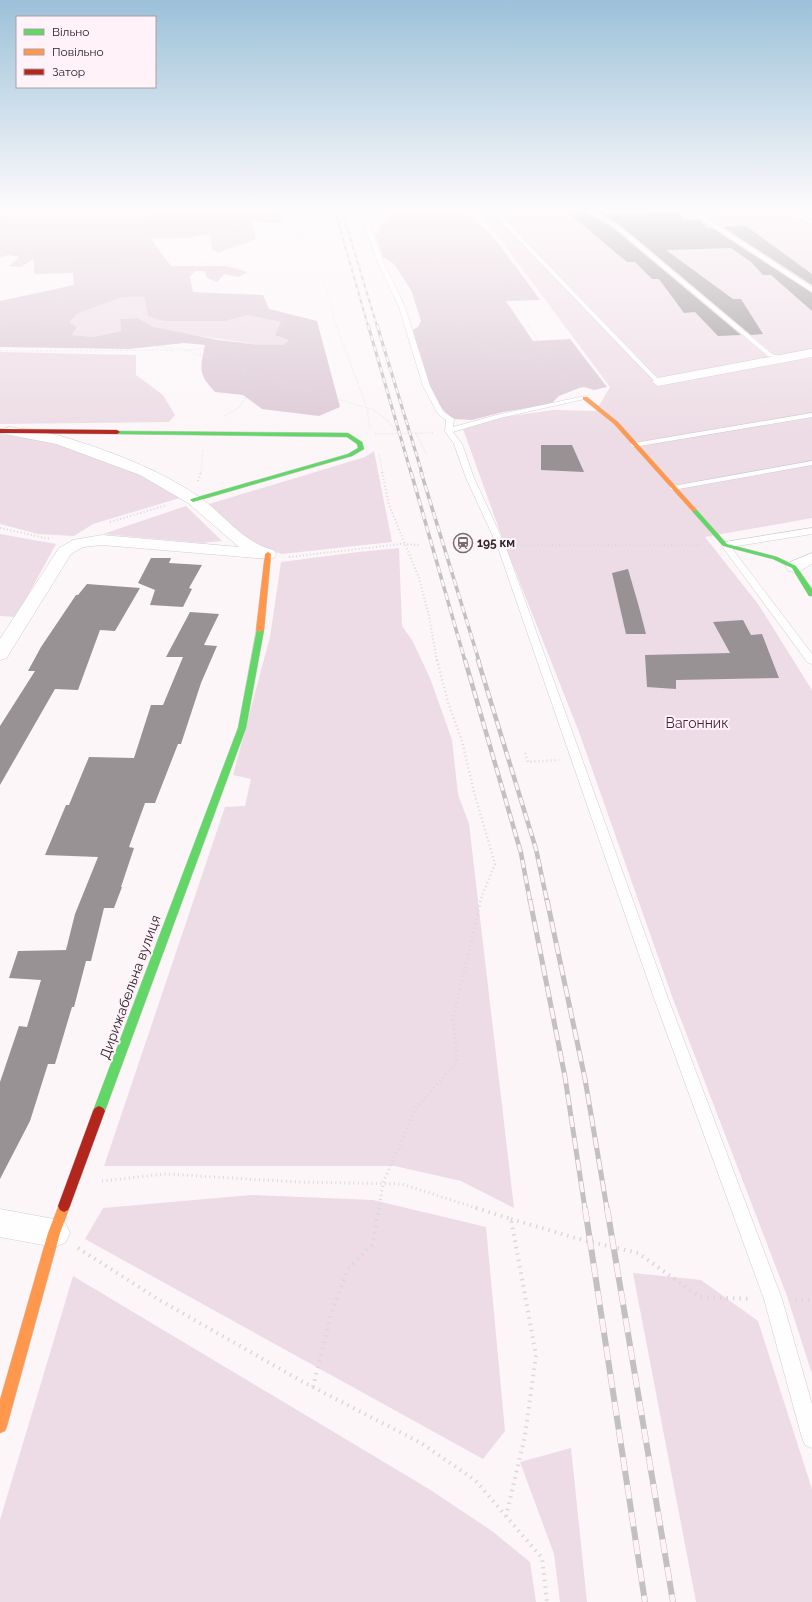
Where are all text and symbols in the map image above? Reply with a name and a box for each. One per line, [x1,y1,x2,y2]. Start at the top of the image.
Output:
legend [16,16,156,88]
text: Вільно [52,25,89,39]
text: Повільно [52,45,104,59]
text: Затор [52,65,85,79]
station icon: 195 км [452,532,474,554]
place label: 195 км [477,536,515,550]
park label: Вагонник [666,715,728,731]
street label: Дирижабельна вулиця [96,913,164,1061]

